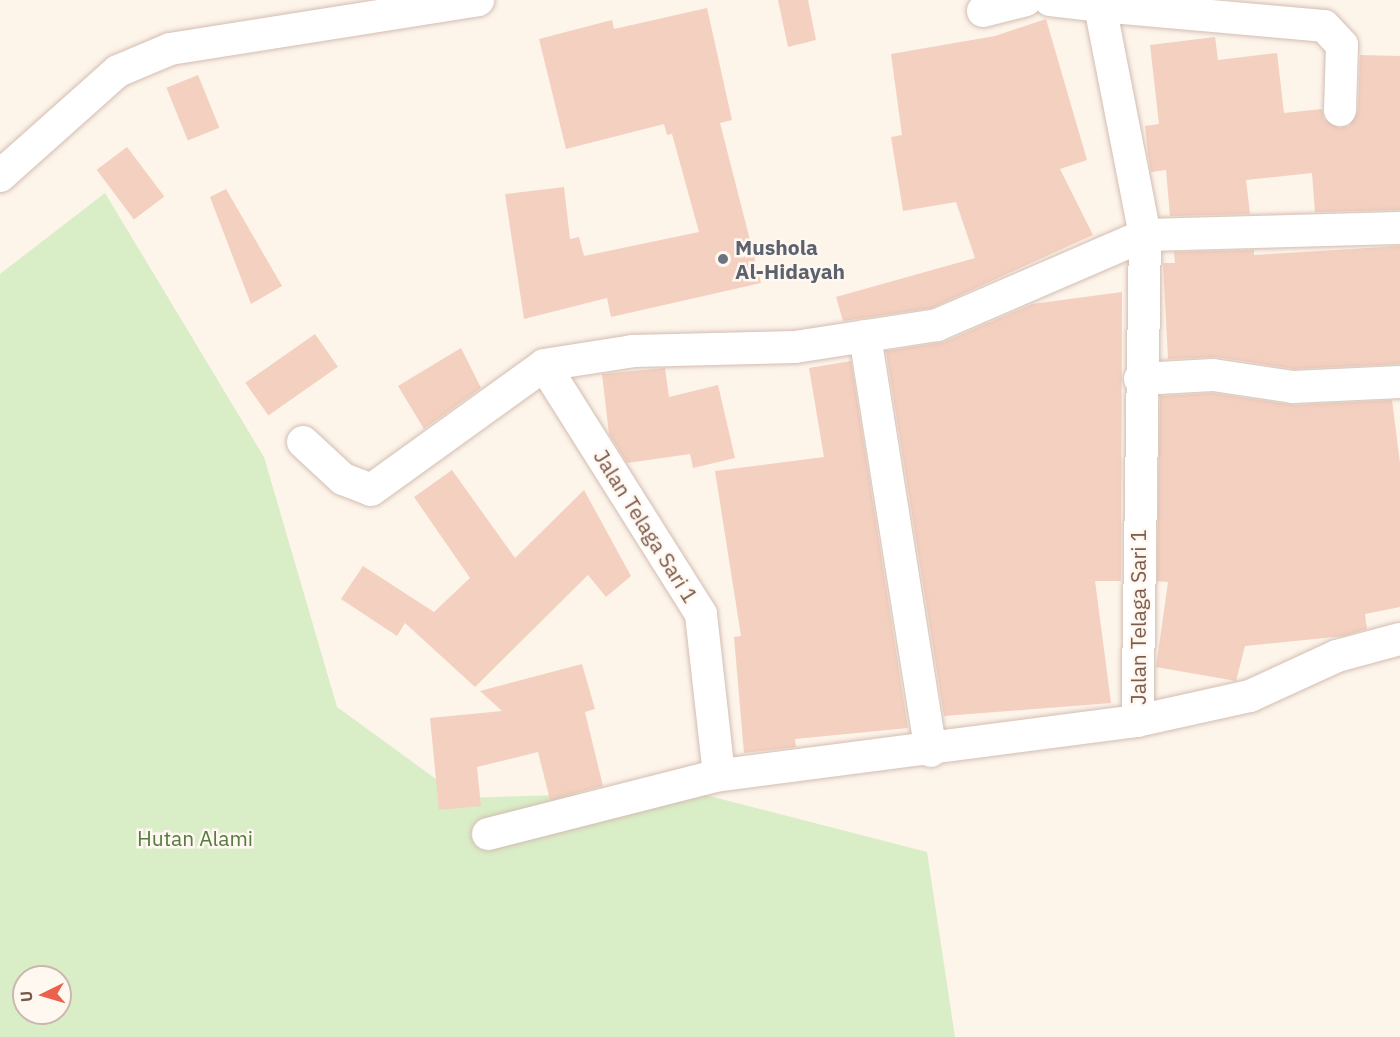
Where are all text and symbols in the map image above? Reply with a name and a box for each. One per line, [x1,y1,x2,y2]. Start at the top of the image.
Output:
place label: Mushola Al-Hidayah [735,234,845,284]
marker: Mushola Al-Hidayah [716,252,730,266]
street label: Jalan Telaga Sari 1 [589,445,703,607]
street label: Jalan Telaga Sari 1 [1125,529,1151,705]
park label: Hutan Alami [137,825,253,851]
north arrow [12,965,72,1025]
text: U [16,990,37,1003]

